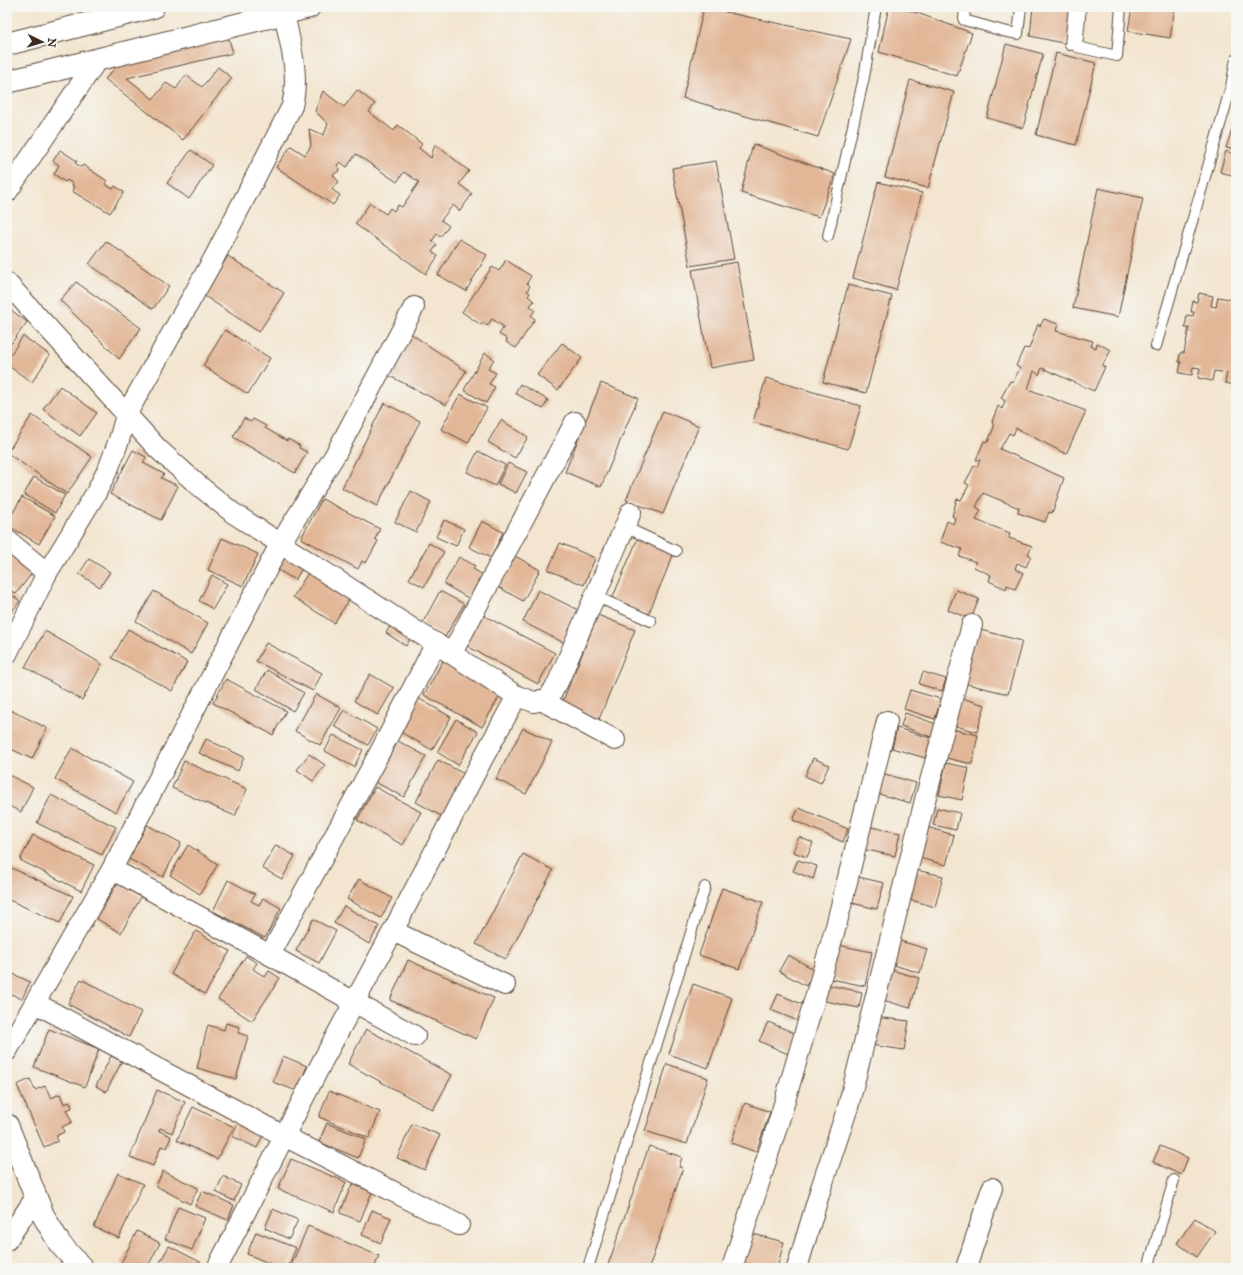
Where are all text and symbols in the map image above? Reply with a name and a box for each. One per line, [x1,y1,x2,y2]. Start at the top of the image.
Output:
north arrow [22,22,62,62]
text: N [45,38,58,49]

